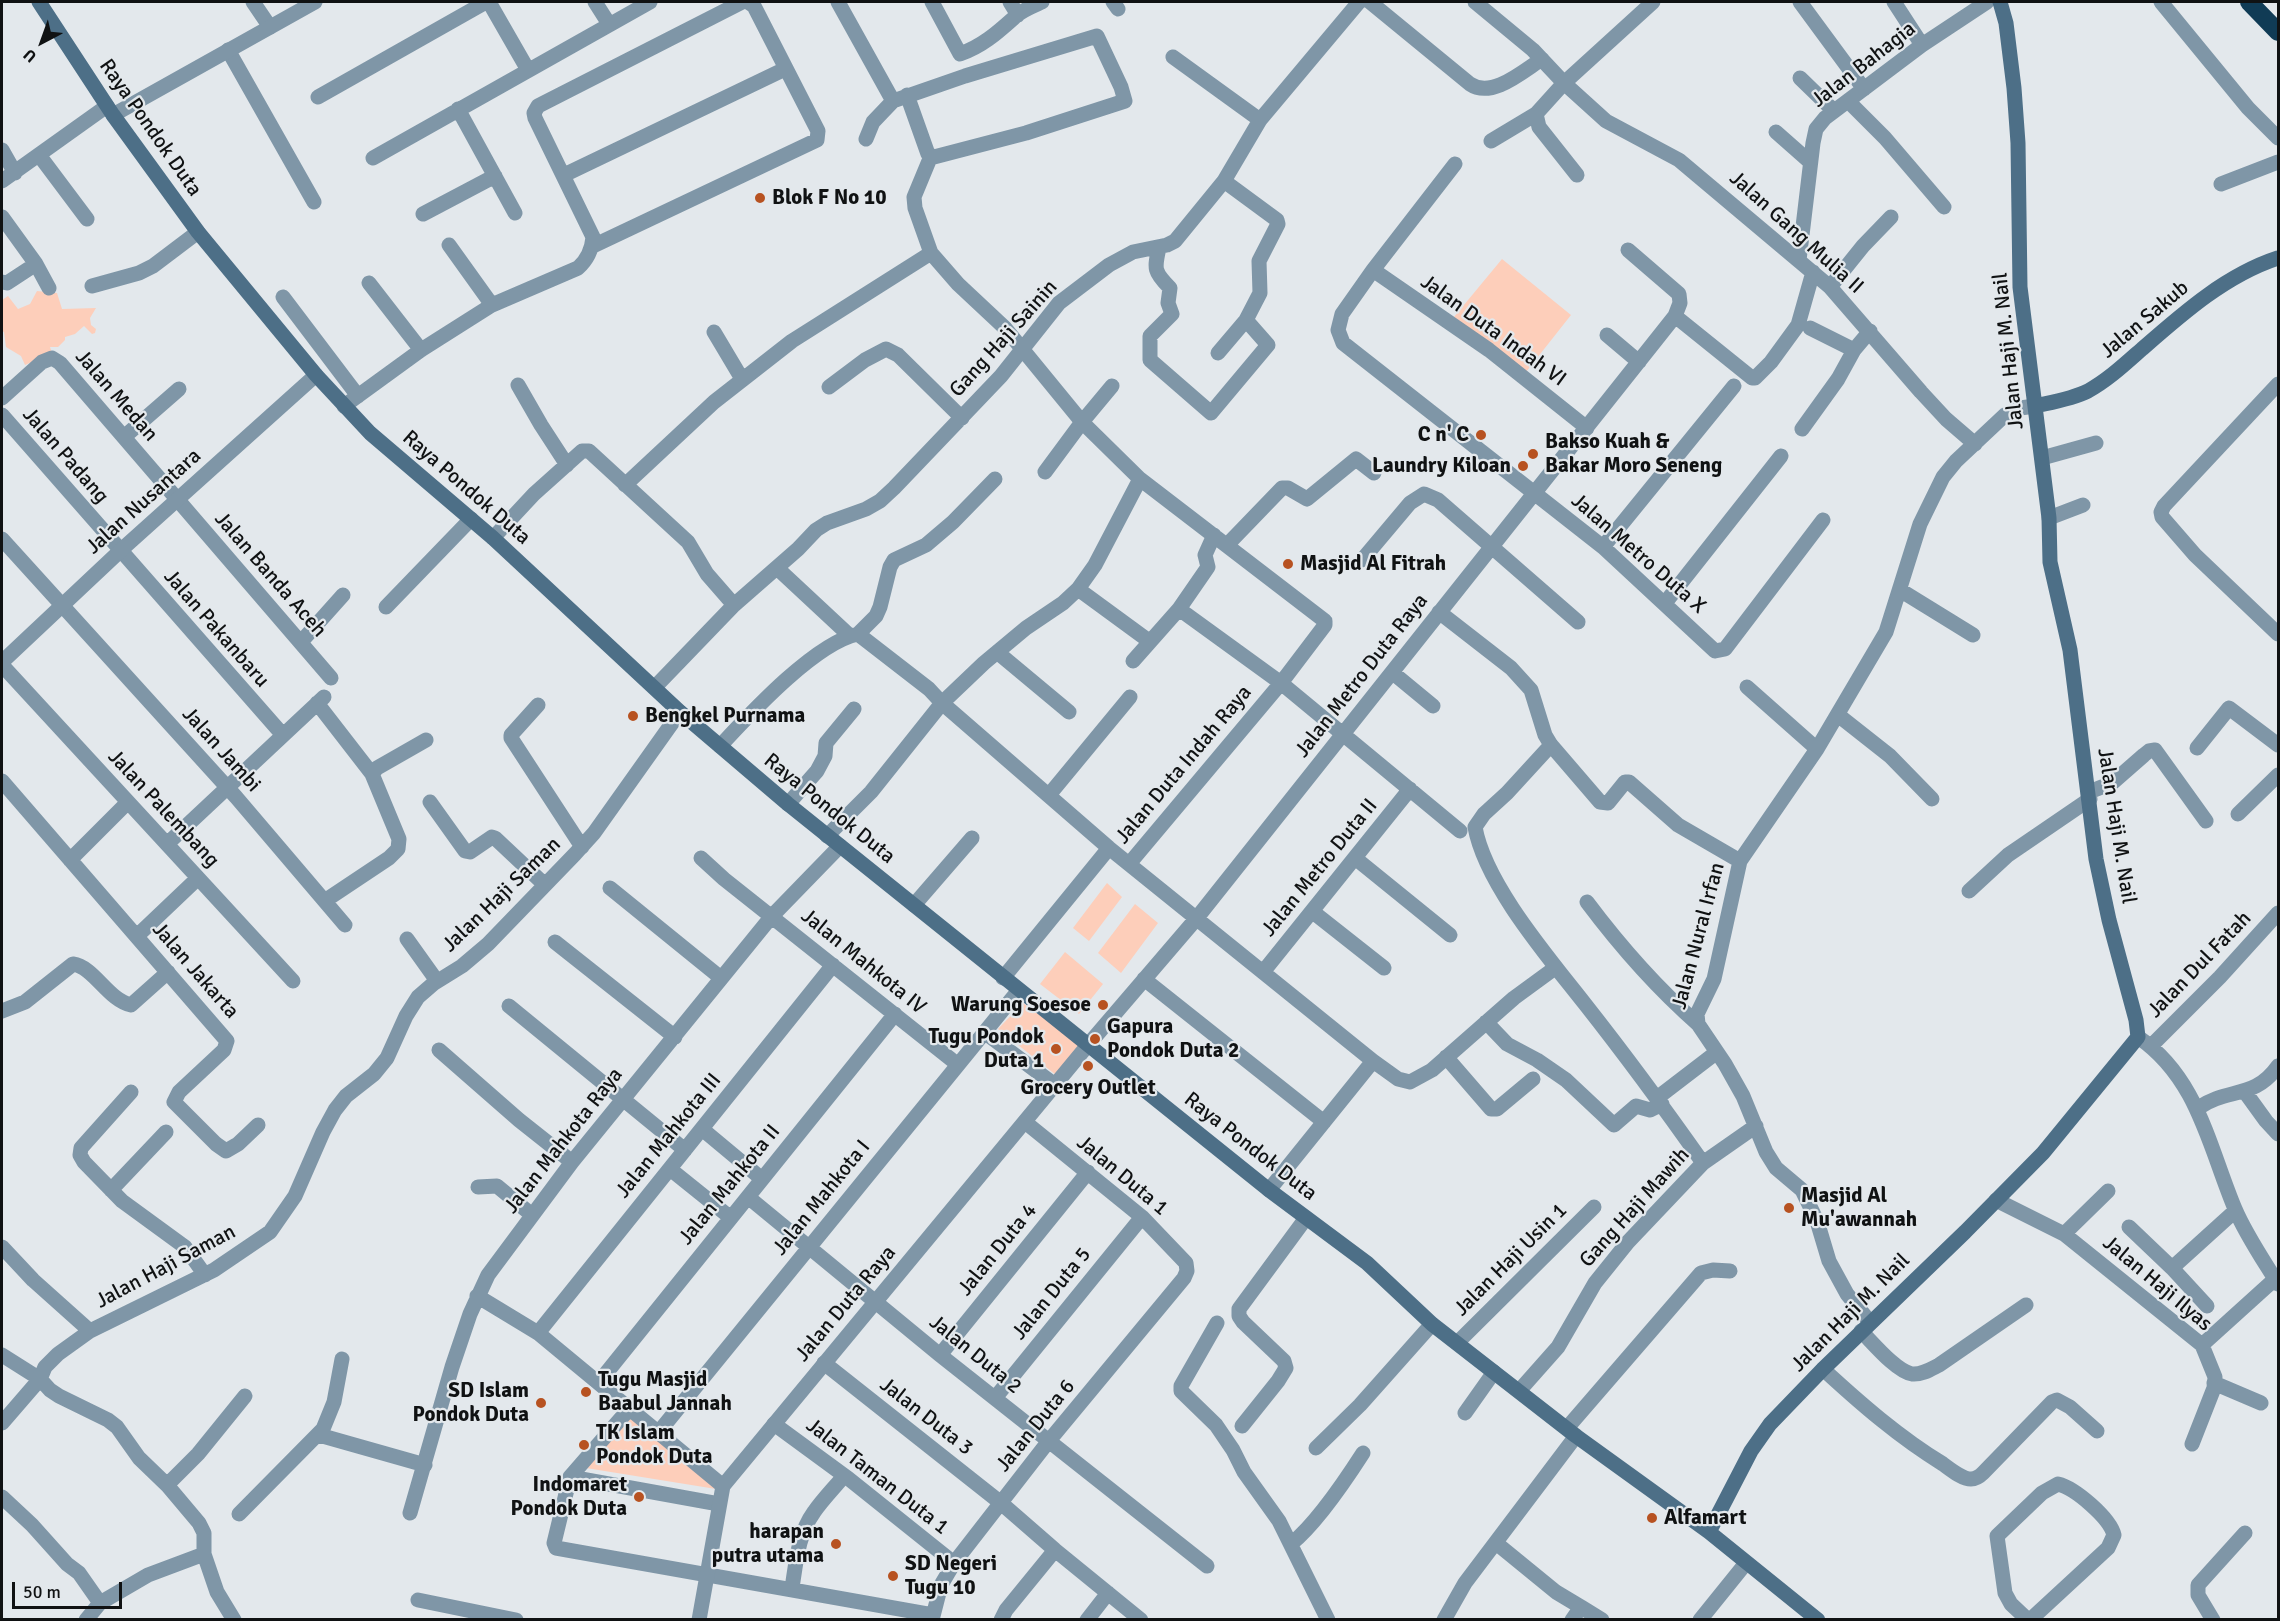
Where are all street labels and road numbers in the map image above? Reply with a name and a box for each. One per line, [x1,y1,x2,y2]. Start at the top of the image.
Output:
street label: Jalan Bahagia [1807,17,1921,113]
street label: Raya Pondok Duta [93,55,207,201]
street label: Jalan Gang Mulia II [1724,166,1868,300]
street label: Jalan Duta Indah VI [1415,270,1571,392]
street label: Jalan Haji M. Nail [1988,271,2030,431]
street label: Gang Haji Sainin [945,275,1063,403]
street label: Jalan Sakub [2096,276,2194,364]
street label: Jalan Medan [69,345,163,447]
street label: Jalan Padang [17,403,113,509]
street label: Raya Pondok Duta [397,425,535,551]
street label: Jalan Nusantara [81,444,207,560]
street label: Jalan Metro Duta X [1566,489,1710,619]
street label: Jalan Banda Aceh [209,507,331,643]
street label: Jalan Pakanbaru [158,565,274,693]
street label: Jalan Metro Duta Raya [1290,589,1434,763]
street label: Jalan Duta Indah Raya [1111,681,1257,849]
street label: Jalan Jambi [176,702,266,798]
street label: Jalan Palembang [102,745,224,873]
street label: Jalan Haji M. Nail [2091,746,2141,906]
street label: Raya Pondok Duta [758,748,900,870]
street label: Jalan Metro Duta II [1257,794,1383,942]
street label: Jalan Haji Saman [438,832,566,958]
street label: Jalan Nural Irfan [1667,860,1731,1012]
street label: Jalan Mahkota IV [796,904,930,1020]
street label: Jalan Dul Fatah [2143,906,2257,1024]
street label: Jalan Jakarta [146,918,244,1024]
street label: Jalan Mahkota Raya [499,1063,629,1219]
street label: Jalan Mahkota III [611,1068,727,1204]
street label: Raya Pondok Duta [1179,1087,1321,1207]
street label: Jalan Mahkota II [674,1120,786,1250]
street label: Jalan Duta 1 [1071,1131,1173,1221]
street label: Jalan Mahkota I [768,1135,876,1261]
street label: Gang Haji Mawih [1575,1143,1695,1273]
street label: Jalan Haji Usin 1 [1449,1198,1573,1322]
street label: Jalan Duta 4 [953,1199,1043,1301]
street label: Jalan Haji Saman [92,1220,240,1314]
street label: Jalan Haji Ilyas [2097,1231,2217,1337]
street label: Jalan Duta Raya [790,1241,902,1367]
street label: Jalan Duta 5 [1007,1243,1097,1345]
street label: Jalan Haji M. Nail [1786,1248,1916,1378]
street label: Jalan Duta 2 [924,1310,1026,1400]
street label: Jalan Duta 3 [874,1373,978,1461]
street label: Jalan Duta 6 [991,1375,1081,1477]
street label: Jalan Taman Duta 1 [801,1413,953,1541]

